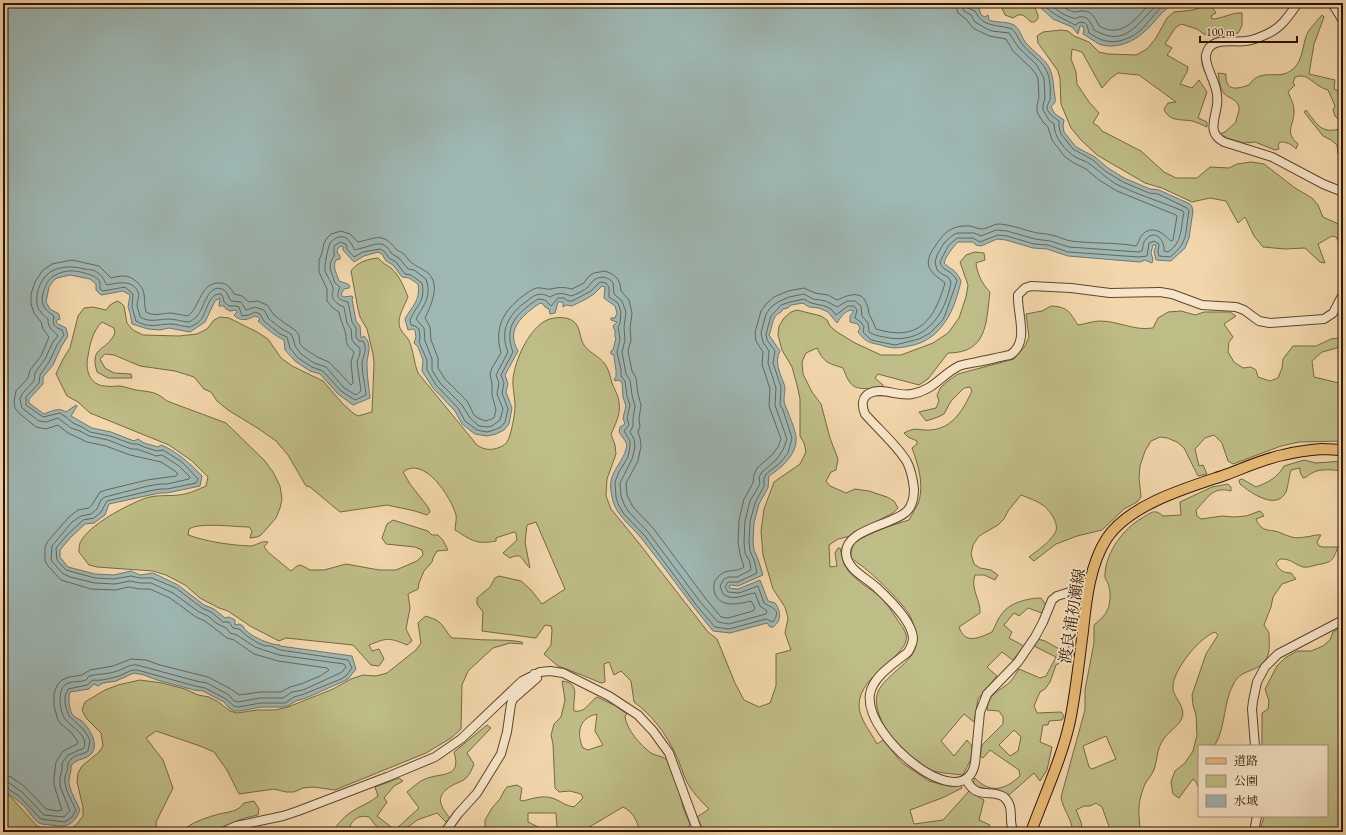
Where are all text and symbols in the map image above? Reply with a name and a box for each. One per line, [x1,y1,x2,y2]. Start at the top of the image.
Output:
scale bar [1200,18,1297,44]
text: 100 m [1206,24,1236,40]
street label: 渡良浦初瀬線 [1054,567,1090,665]
legend [1198,745,1328,817]
text: 道路 [1234,753,1258,769]
text: 公園 [1234,773,1258,789]
text: 水域 [1234,793,1258,809]

